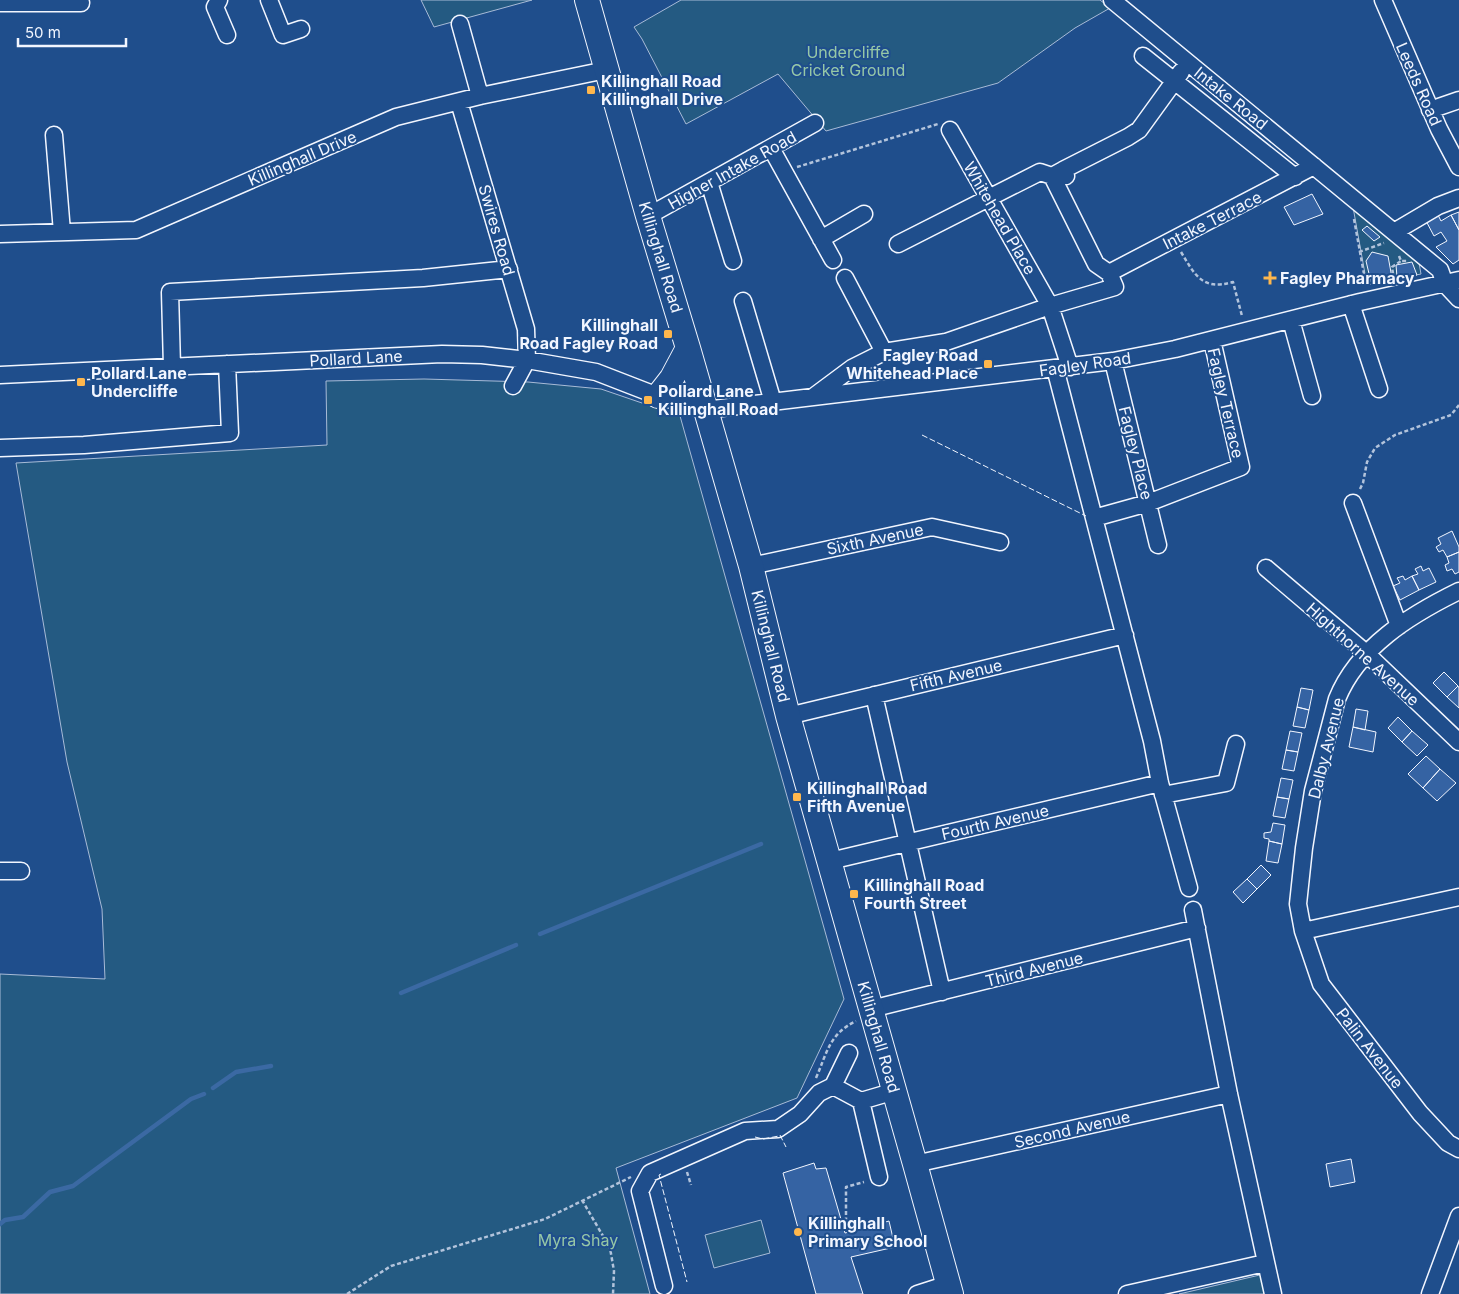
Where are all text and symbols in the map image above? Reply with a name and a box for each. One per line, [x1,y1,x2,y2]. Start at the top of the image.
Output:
scale bar [18,15,125,47]
text: 50 m [25,23,61,42]
street label: Leeds Road [1392,39,1446,129]
park label: Undercliffe Cricket Ground [791,42,905,80]
street label: Intake Road [1190,62,1272,134]
place label: Killinghall Road Killinghall Drive [601,71,723,109]
marker: Killinghall Road Killinghall Drive [585,84,597,96]
street label: Killinghall Drive [245,126,359,190]
street label: Higher Intake Road [664,126,800,214]
street label: Whitehead Place [960,158,1040,278]
street label: Swires Road [474,182,520,278]
street label: Intake Terrace [1159,186,1265,254]
street label: Killinghall Road [635,199,687,315]
place label: Fagley Pharmacy [1280,268,1415,288]
marker: Fagley Pharmacy [1264,272,1276,284]
place label: Killinghall Road Fagley Road [519,315,658,353]
marker: Killinghall Road Fagley Road [662,328,674,340]
place label: Fagley Road Whitehead Place [846,345,978,383]
street label: Pollard Lane [309,346,403,370]
street label: Fagley Terrace [1204,346,1248,460]
street label: Fagley Road [1038,348,1132,380]
marker: Fagley Road Whitehead Place [982,358,994,370]
place label: Pollard Lane Undercliffe [91,363,187,401]
marker: Pollard Lane Undercliffe [75,376,87,388]
place label: Pollard Lane Killinghall Road [658,381,778,419]
marker: Pollard Lane Killinghall Road [642,394,654,406]
street label: Fagley Place [1115,404,1157,502]
street label: Sixth Avenue [825,519,925,559]
street label: Killinghall Road [747,588,795,704]
street label: Highthorne Avenue [1302,598,1424,710]
street label: Fifth Avenue [908,655,1004,695]
street label: Dalby Avenue [1304,695,1348,801]
place label: Killinghall Road Fifth Avenue [807,778,927,816]
marker: Killinghall Road Fifth Avenue [791,791,803,803]
street label: Fourth Avenue [939,800,1051,844]
place label: Killinghall Road Fourth Street [864,875,984,913]
marker: Killinghall Road Fourth Street [848,888,860,900]
street label: Third Avenue [983,947,1085,991]
street label: Killinghall Road [854,979,904,1095]
street label: Palin Avenue [1332,1004,1408,1092]
street label: Second Avenue [1012,1106,1132,1152]
place label: Killinghall Primary School [808,1213,927,1251]
marker: Killinghall Primary School [792,1226,804,1238]
park label: Myra Shay [538,1230,618,1250]

